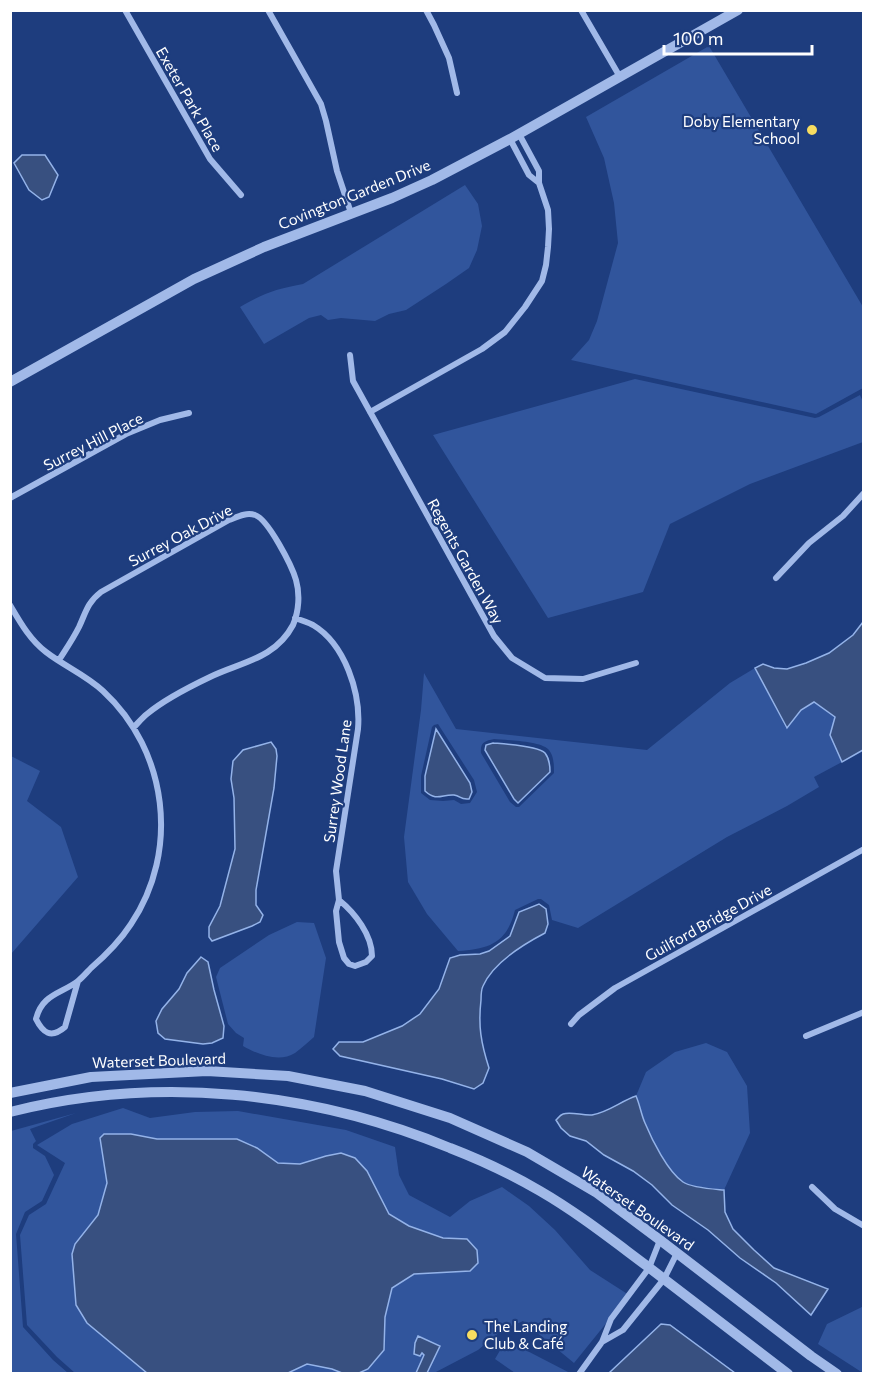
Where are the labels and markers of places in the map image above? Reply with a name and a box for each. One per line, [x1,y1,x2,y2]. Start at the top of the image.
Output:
place label: Doby Elementary School [683,112,800,147]
marker: Doby Elementary School [805,123,819,137]
place label: The Landing Club & Café [484,1317,567,1352]
marker: The Landing Club & Café [465,1328,479,1342]

